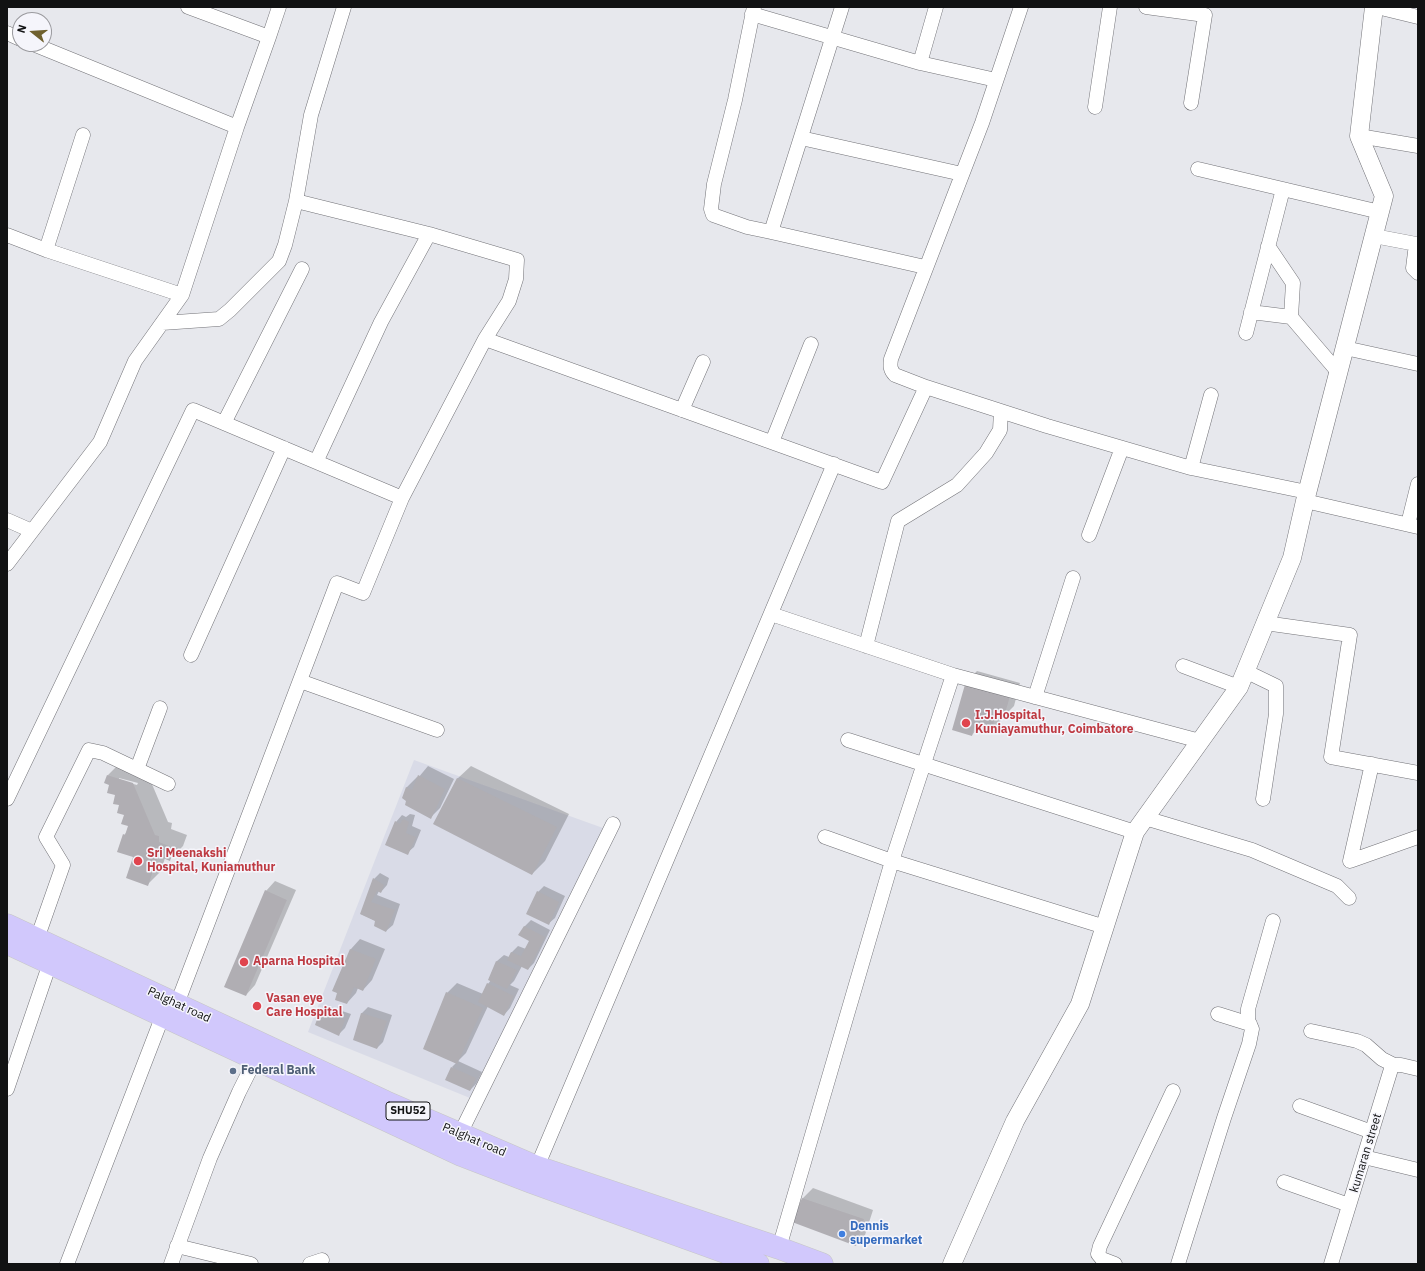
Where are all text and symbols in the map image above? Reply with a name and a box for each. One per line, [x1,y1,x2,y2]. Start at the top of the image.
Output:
north arrow [12,12,52,52]
text: N [14,23,29,35]
place label: I.J.Hospital, Kuniayamuthur, Coimbatore [975,709,1133,737]
marker: I.J.Hospital, Kuniayamuthur, Coimbatore [960,717,972,729]
place label: Sri Meenakshi Hospital, Kuniamuthur [147,847,275,875]
marker: Sri Meenakshi Hospital, Kuniamuthur [132,855,144,867]
place label: Aparna Hospital [253,955,344,969]
marker: Aparna Hospital [238,956,250,968]
street label: Palghat road [145,984,213,1026]
place label: Vasan eye Care Hospital [266,992,342,1020]
marker: Vasan eye Care Hospital [251,1000,263,1012]
place label: Federal Bank [241,1064,315,1078]
marker: Federal Bank [228,1066,238,1076]
road number: SHU52 [386,1102,430,1120]
street label: kumaran street [1347,1112,1385,1194]
street label: Palghat road [440,1120,508,1160]
place label: Dennis supermarket [850,1220,922,1248]
marker: Dennis supermarket [837,1229,847,1239]

